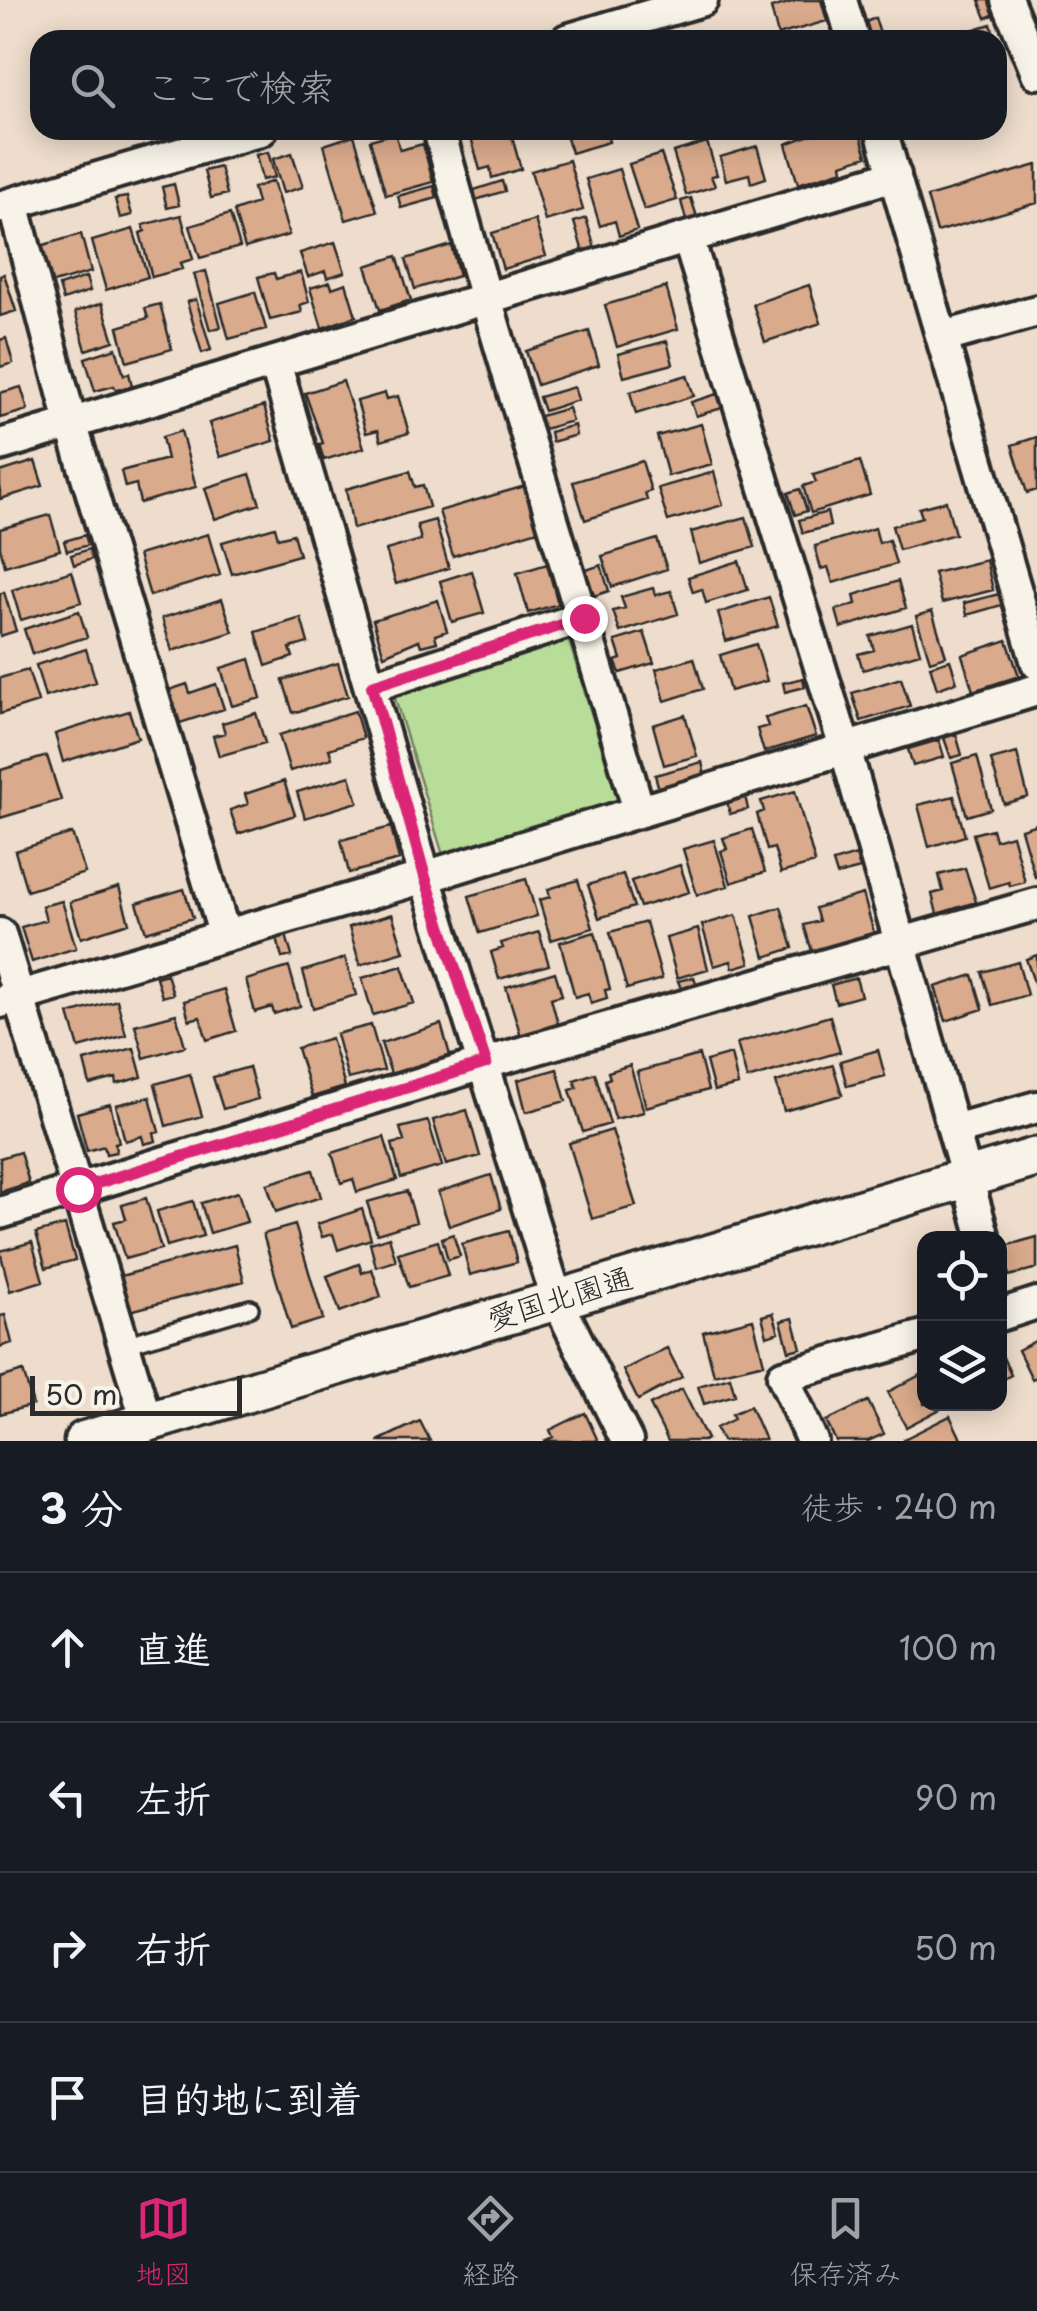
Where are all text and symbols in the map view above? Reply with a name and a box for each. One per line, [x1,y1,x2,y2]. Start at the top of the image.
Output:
search box [30,30,1007,140]
text: ここで検索 [145,57,335,114]
icon: search [65,58,120,113]
route end [562,596,608,642]
route start [56,1167,102,1213]
map controls [917,1231,1007,1411]
button: locate [917,1231,1007,1321]
street label: 愛国北園通 [481,1253,638,1340]
button: layers [917,1321,1007,1411]
scale bar [30,1371,242,1416]
text: 50 m [45,1372,118,1415]
text: 3 分 [40,1475,123,1538]
text: 徒歩 · 240 m [801,1482,997,1530]
text: 直進 [135,1619,211,1676]
icon: ahead [40,1620,95,1675]
text: 100 m [899,1623,997,1671]
text: 左折 [135,1769,211,1826]
icon: left [40,1770,95,1825]
text: 90 m [915,1773,997,1821]
text: 右折 [135,1919,211,1976]
icon: right [40,1920,95,1975]
text: 50 m [914,1923,997,1971]
text: 目的地に到着 [135,2069,363,2126]
icon: arrive [40,2070,95,2125]
tab: 地図 [135,2191,192,2294]
tab: 経路 [462,2191,519,2294]
tab: 保存済み [789,2191,902,2294]

